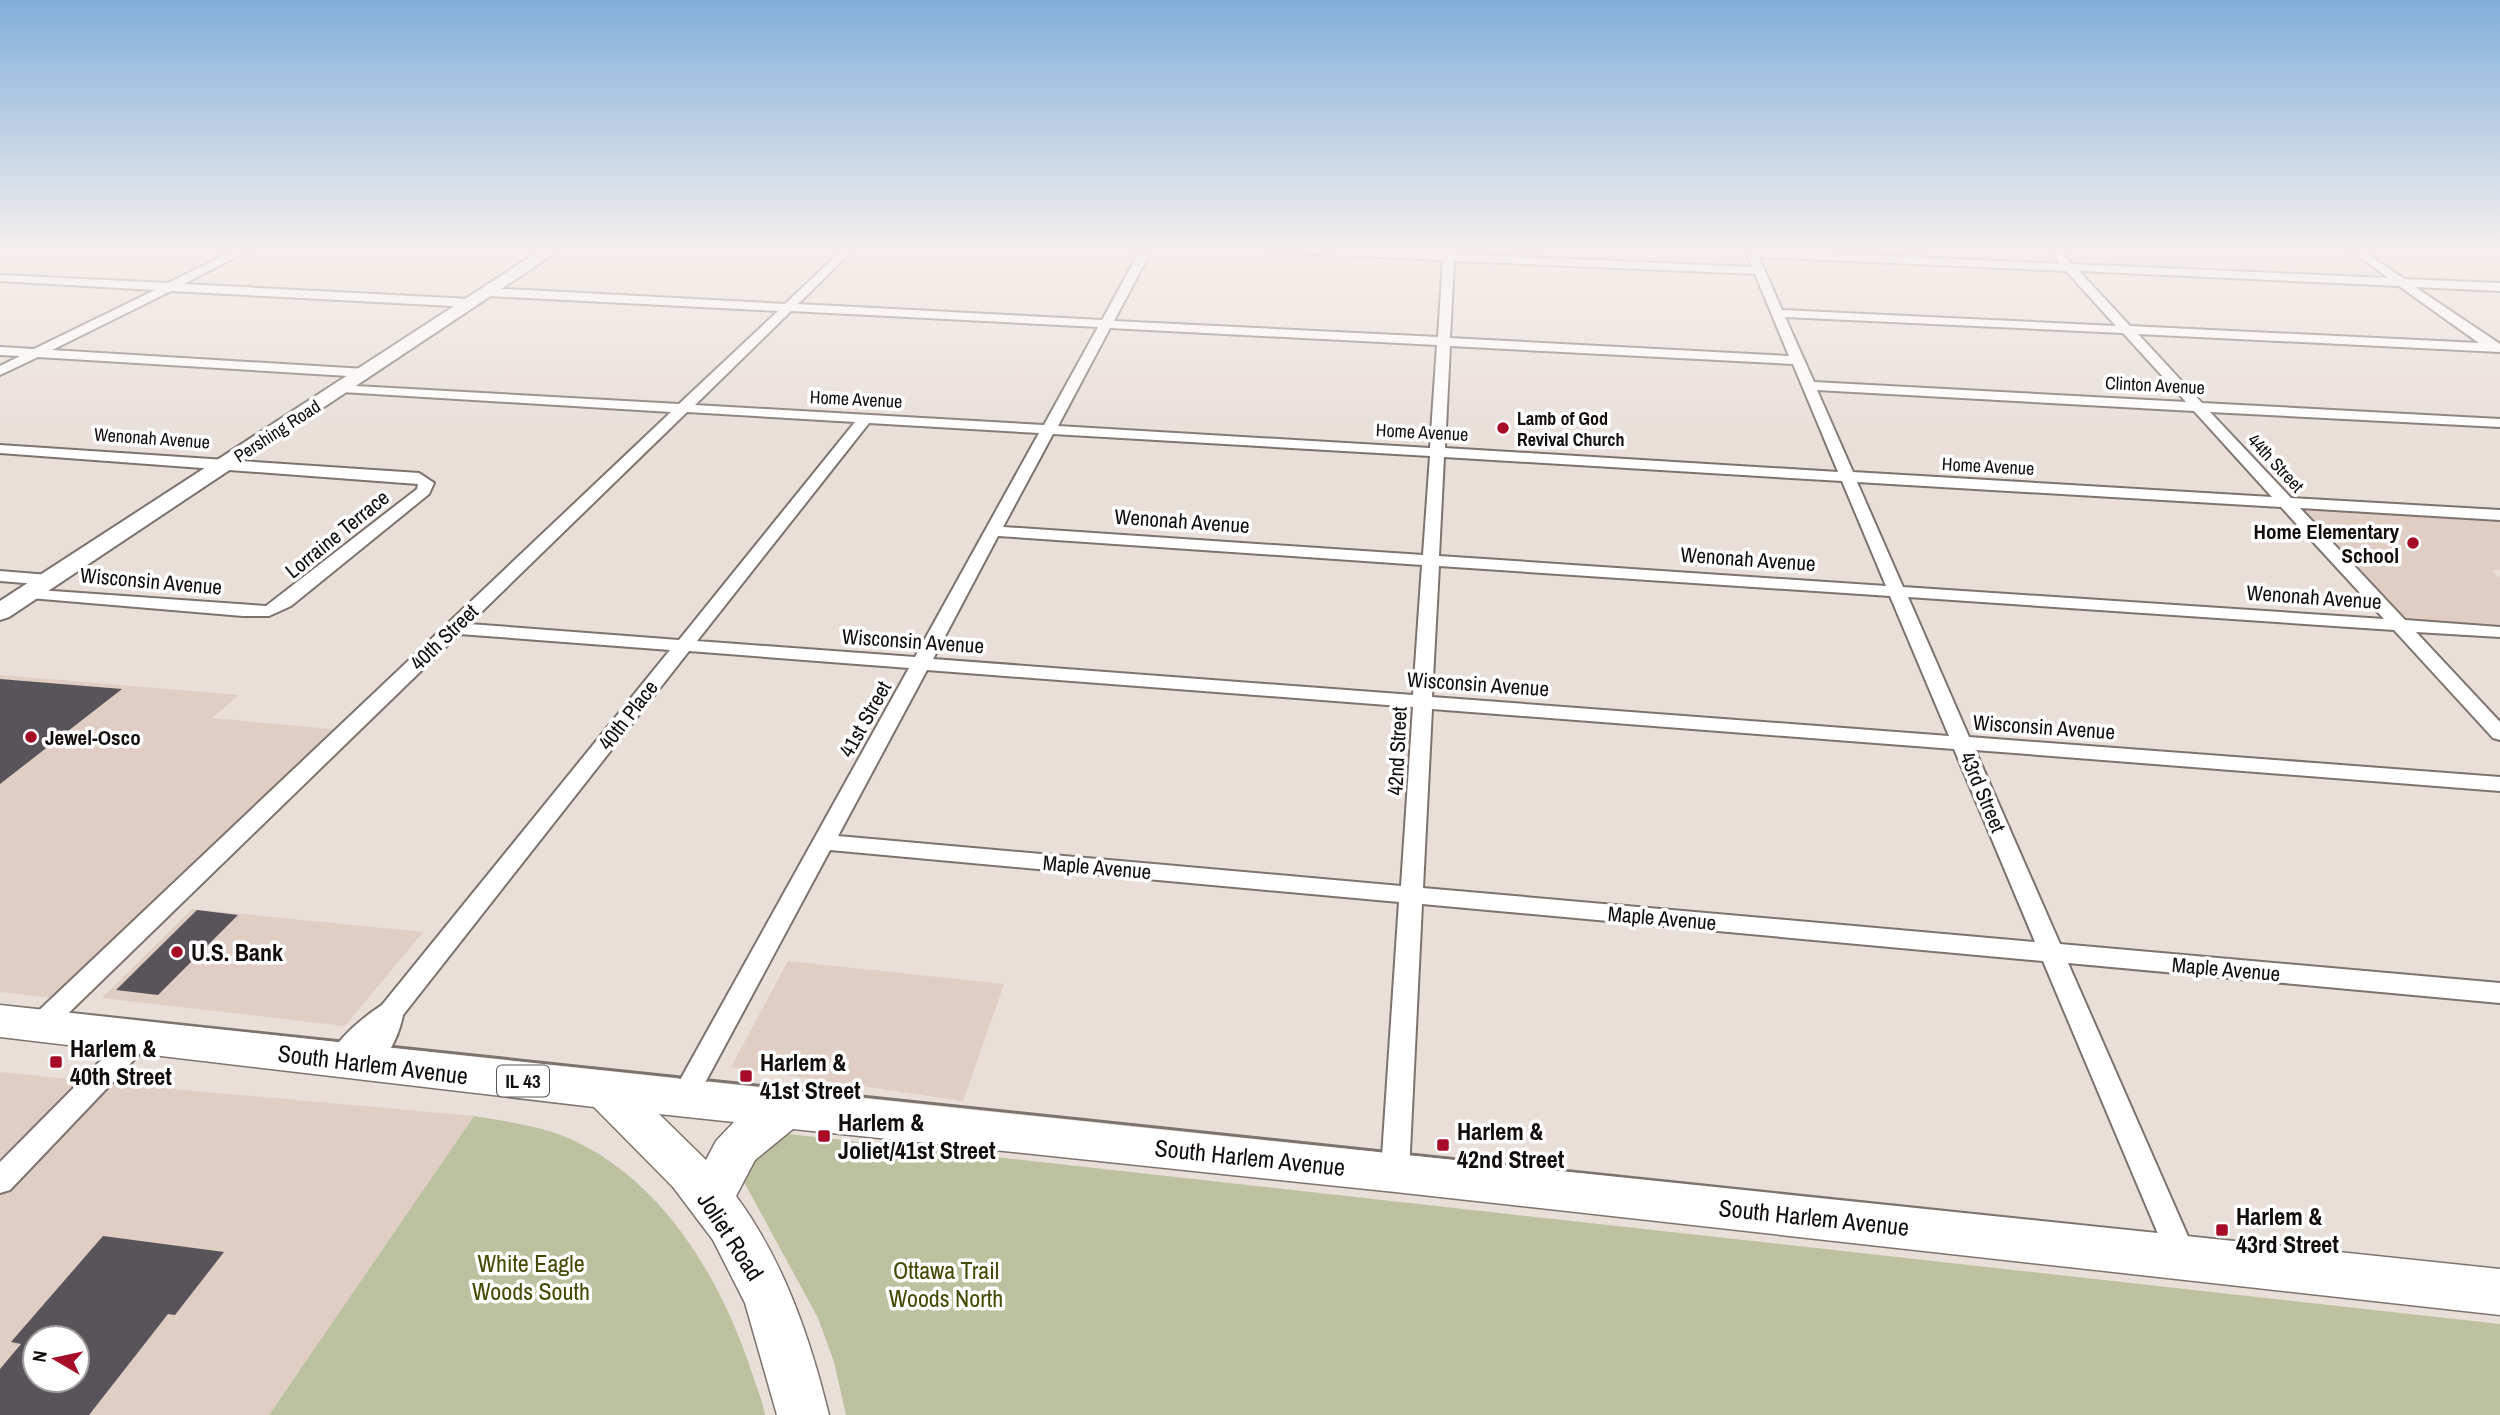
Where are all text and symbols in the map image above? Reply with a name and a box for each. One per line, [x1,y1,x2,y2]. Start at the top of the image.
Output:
street label: Clinton Avenue [2104,370,2206,400]
street label: Home Avenue [809,384,903,414]
street label: Pershing Road [229,394,325,468]
place label: Lamb of God Revival Church [1517,406,1624,452]
street label: Home Avenue [1375,417,1469,447]
marker: Lamb of God Revival Church [1495,420,1511,436]
street label: Wenonah Avenue [93,421,211,455]
street label: 44th Street [2242,428,2310,498]
street label: Home Avenue [1941,451,2035,481]
street label: Lorraine Terrace [279,483,395,585]
street label: Wenonah Avenue [1113,502,1251,540]
place label: Home Elementary School [2254,517,2399,570]
marker: Home Elementary School [2405,535,2421,551]
street label: Wenonah Avenue [1679,540,1817,578]
street label: Wisconsin Avenue [79,560,223,602]
street label: Wenonah Avenue [2245,578,2383,616]
street label: 40th Street [404,597,485,677]
street label: Wisconsin Avenue [841,622,985,660]
street label: Wisconsin Avenue [1406,665,1550,703]
street label: 40th Place [592,674,664,756]
street label: 41st Street [832,675,898,762]
street label: 42nd Street [1380,706,1414,796]
street label: Wisconsin Avenue [1972,708,2116,746]
place label: Jewel-Osco [45,723,141,752]
marker: Jewel-Osco [23,729,39,745]
street label: 43rd Street [1953,747,2013,837]
street label: Maple Avenue [1042,848,1152,886]
street label: Maple Avenue [1607,899,1717,937]
place label: U.S. Bank [191,936,283,968]
marker: U.S. Bank [169,944,185,960]
street label: Maple Avenue [2171,950,2281,988]
place label: Harlem & 40th Street [70,1032,172,1092]
street label: South Harlem Avenue [276,1036,470,1092]
place label: Harlem & 41st Street [760,1046,861,1106]
marker: Harlem & 40th Street [48,1054,64,1070]
road number: IL 43 [497,1065,549,1096]
marker: Harlem & 41st Street [738,1068,754,1084]
place label: Harlem & Joliet/41st Street [838,1106,996,1166]
place label: Harlem & 42nd Street [1457,1115,1565,1175]
marker: Harlem & Joliet/41st Street [816,1128,832,1144]
street label: South Harlem Avenue [1153,1131,1347,1183]
marker: Harlem & 42nd Street [1435,1137,1451,1153]
street label: Joliet Road [690,1186,772,1286]
street label: South Harlem Avenue [1717,1191,1911,1243]
place label: Harlem & 43rd Street [2236,1200,2339,1260]
marker: Harlem & 43rd Street [2214,1222,2230,1238]
park label: White Eagle Woods South [472,1247,590,1307]
park label: Ottawa Trail Woods North [889,1254,1003,1314]
north arrow [21,1324,91,1394]
text: N [25,1349,53,1364]

